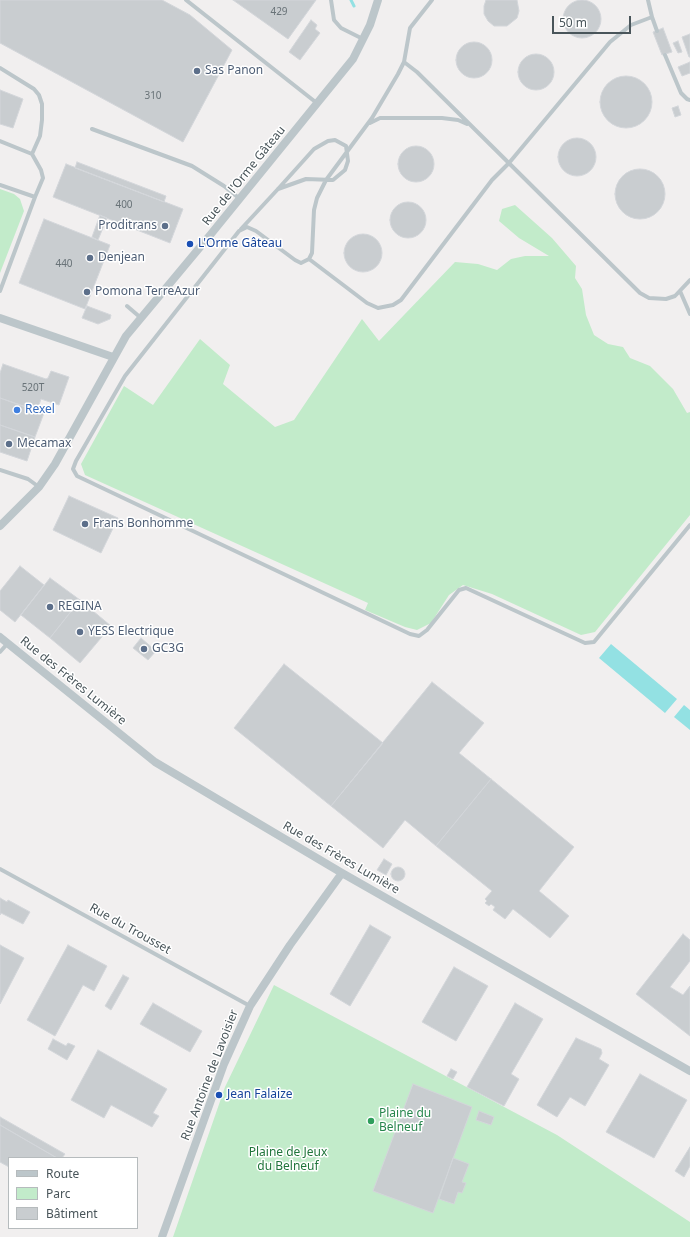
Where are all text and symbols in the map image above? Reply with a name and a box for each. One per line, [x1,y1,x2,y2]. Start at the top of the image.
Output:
house number: 429 [270,6,288,18]
scale bar [554,8,633,34]
text: 50 m [559,14,587,31]
place label: Sas Panon [205,64,263,78]
marker: Sas Panon [192,66,202,76]
house number: 310 [144,90,162,102]
street label: Rue de l'Orme Gâteau [199,123,289,229]
house number: 400 [115,199,133,211]
place label: Proditrans [98,219,157,233]
marker: Proditrans [160,221,170,231]
place label: L'Orme Gâteau [198,237,282,251]
marker: L'Orme Gâteau [185,239,195,249]
place label: Denjean [98,251,145,265]
marker: Denjean [85,253,95,263]
house number: 440 [55,258,73,270]
place label: Pomona TerreAzur [95,285,200,299]
marker: Pomona TerreAzur [82,287,92,297]
house number: 520T [22,382,44,394]
place label: Rexel [25,403,55,417]
marker: Rexel [12,405,22,415]
place label: Mecamax [17,437,71,451]
marker: Mecamax [4,439,14,449]
place label: Frans Bonhomme [93,517,193,531]
marker: Frans Bonhomme [80,519,90,529]
place label: REGINA [58,600,102,614]
marker: REGINA [45,602,55,612]
place label: YESS Electrique [88,625,174,639]
marker: YESS Electrique [75,627,85,637]
street label: Rue des Frères Lumière [17,634,129,728]
place label: GC3G [152,642,184,656]
marker: GC3G [139,644,149,654]
street label: Rue des Frères Lumière [280,819,402,897]
street label: Rue du Trousset [87,901,173,957]
street label: Rue Antoine de Lavoisier [178,1007,242,1143]
place label: Jean Falaize [227,1088,293,1102]
marker: Jean Falaize [214,1090,224,1100]
place label: Plaine du Belneuf [379,1107,431,1135]
marker: Plaine du Belneuf [366,1116,376,1126]
park label: Plaine de Jeux du Belneuf [249,1146,327,1174]
legend [8,1157,138,1229]
text: Route [46,1165,79,1182]
text: Parc [46,1185,70,1202]
text: Bâtiment [46,1205,98,1222]

